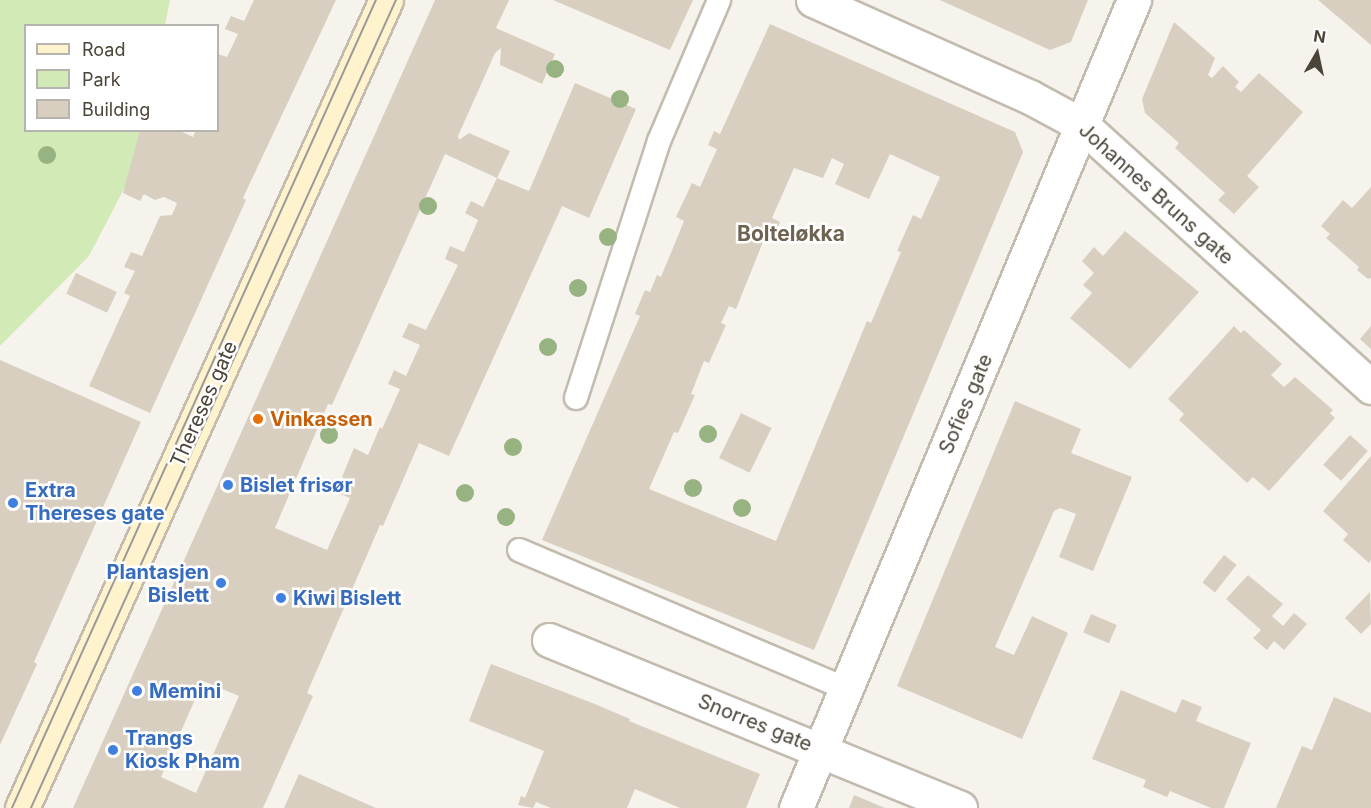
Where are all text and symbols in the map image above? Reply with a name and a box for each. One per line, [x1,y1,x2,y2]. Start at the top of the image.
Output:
legend [24,24,219,132]
north arrow [1287,24,1347,84]
text: N [1312,25,1327,47]
text: Road [82,39,125,60]
text: Park [82,69,121,90]
text: Building [82,99,150,120]
street label: Johannes Bruns gate [1074,118,1238,270]
district label: Bolteløkka [737,221,845,247]
street label: Thereses gate [166,337,242,471]
street label: Sofies gate [934,350,998,458]
place label: Vinkassen [270,407,373,431]
marker: Vinkassen [251,412,265,426]
place label: Bislet frisør [240,473,353,497]
marker: Bislet frisør [221,478,235,492]
place label: Extra Thereses gate [25,479,165,526]
marker: Extra Thereses gate [6,496,20,510]
place label: Plantasjen Bislett [107,560,209,607]
marker: Plantasjen Bislett [214,576,228,590]
place label: Kiwi Bislett [293,586,401,610]
marker: Kiwi Bislett [274,591,288,605]
place label: Memini [149,679,221,703]
marker: Memini [130,684,144,698]
street label: Snorres gate [694,689,816,757]
place label: Trangs Kiosk Pham [125,726,240,773]
marker: Trangs Kiosk Pham [106,743,120,757]

